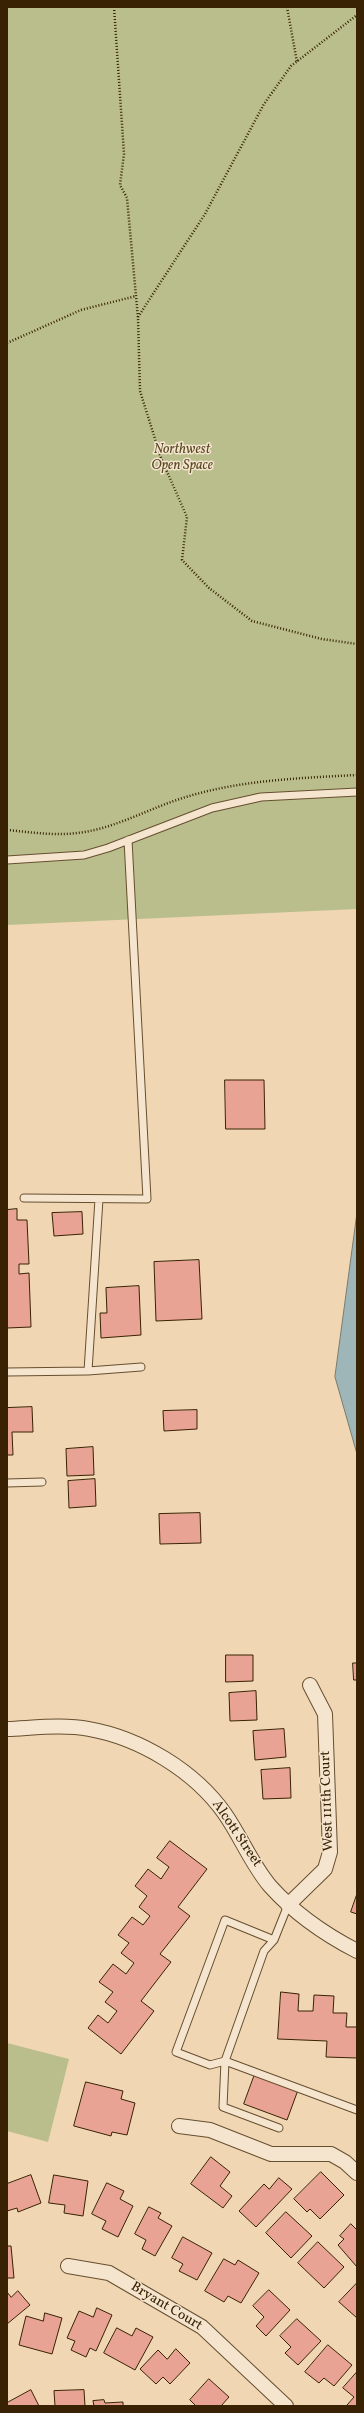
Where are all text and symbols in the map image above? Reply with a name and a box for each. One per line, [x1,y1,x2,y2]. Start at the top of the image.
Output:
park label: Northwest Open Space [151,442,213,474]
street label: West 111th Court [318,1750,338,1852]
street label: Alcott Street [208,1797,264,1871]
street label: Bryant Court [127,2279,205,2335]

